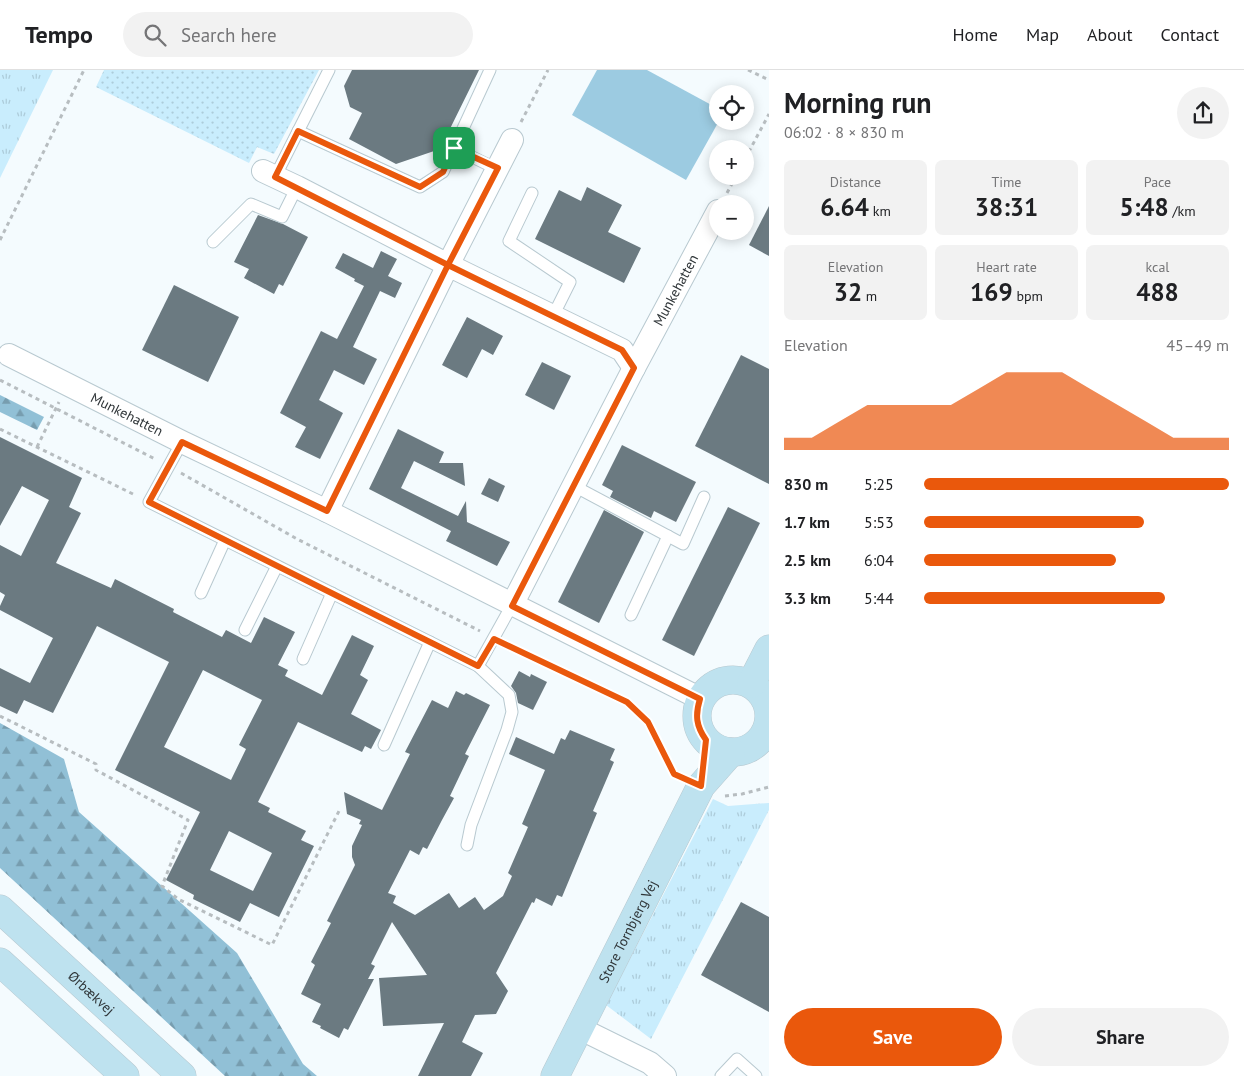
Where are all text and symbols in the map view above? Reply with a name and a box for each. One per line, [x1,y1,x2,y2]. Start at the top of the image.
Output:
search box [123,12,473,57]
text: Tempo [25,19,93,50]
icon: search [141,21,169,49]
text: Search here [181,23,277,47]
text: Home [952,23,998,46]
text: Map [1026,23,1059,46]
text: About [1087,23,1133,46]
text: Contact [1161,23,1219,46]
text: Morning run [784,84,932,121]
map controls [709,85,754,240]
button: locate [709,85,754,130]
button: share [1177,87,1229,139]
text: 06:02 · 8 × 830 m [784,122,904,142]
pin [433,127,475,169]
icon: arrive [440,134,468,162]
button: + [709,140,754,185]
text: Distance [830,173,881,191]
text: Time [991,173,1022,191]
text: Pace [1144,173,1171,191]
text: 6.64 [820,191,869,223]
text: 38:31 [975,191,1038,223]
text: 5:48 [1119,191,1169,223]
button: − [709,195,754,240]
text: km [869,202,891,220]
text: /km [1169,202,1196,220]
street label: Munkehatten [649,251,702,329]
text: Elevation [828,258,883,276]
text: Heart rate [976,258,1037,276]
text: kcal [1146,258,1169,276]
text: 32 [834,276,862,308]
text: 169 [970,276,1013,308]
text: 488 [1136,276,1179,308]
text: m [862,287,877,305]
text: bpm [1013,287,1043,305]
text: Elevation [784,335,848,355]
text: 45–49 m [1166,335,1229,355]
street label: Munkehatten [88,389,166,440]
text: 830 m [784,474,828,494]
text: 5:25 [864,474,894,494]
text: 1.7 km [784,512,830,532]
text: 5:53 [864,512,894,532]
text: 2.5 km [784,550,831,570]
text: 6:04 [864,550,894,570]
text: 3.3 km [784,588,831,608]
text: 5:44 [864,588,894,608]
street label: Store Tornbjerg Vej [594,877,661,986]
street label: Ørbækvej [64,967,119,1019]
button: Save [784,1008,1002,1066]
button: Share [1012,1008,1229,1066]

